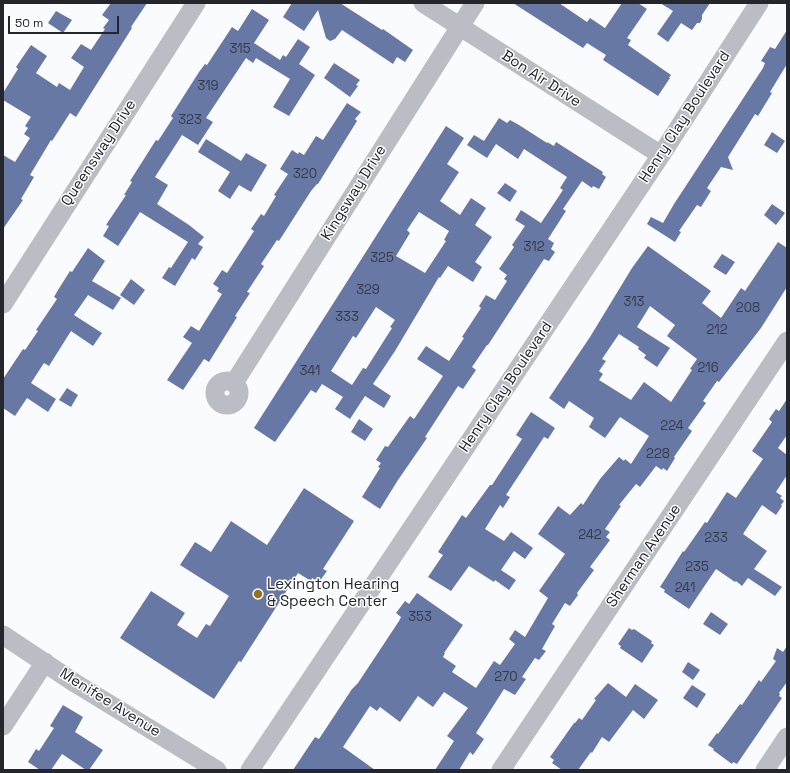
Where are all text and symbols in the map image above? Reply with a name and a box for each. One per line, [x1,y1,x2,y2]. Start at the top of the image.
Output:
scale bar [10,8,121,34]
text: 50 m [15,15,43,31]
house number: 315 [230,41,250,57]
street label: Bon Air Drive [498,47,584,111]
street label: Henry Clay Boulevard [636,48,734,186]
house number: 319 [197,78,219,94]
street label: Queensway Drive [58,96,140,210]
house number: 323 [178,112,202,128]
street label: Kingsway Drive [318,142,390,244]
house number: 320 [293,166,317,182]
house number: 312 [524,239,544,255]
house number: 325 [370,250,394,266]
house number: 329 [356,282,380,298]
house number: 313 [624,294,644,310]
house number: 208 [736,300,760,316]
house number: 333 [335,309,359,325]
street label: Henry Clay Boulevard [456,318,556,456]
house number: 212 [706,322,728,338]
house number: 216 [697,360,719,376]
house number: 341 [299,363,321,379]
house number: 224 [660,418,684,434]
house number: 228 [646,446,670,462]
street label: Sherman Avenue [603,501,685,611]
house number: 242 [578,527,602,543]
house number: 233 [704,530,728,546]
house number: 235 [685,559,709,575]
place label: Lexington Hearing & Speech Center [267,576,399,611]
house number: 241 [675,580,695,596]
marker: Lexington Hearing & Speech Center [252,588,264,600]
house number: 353 [408,609,432,625]
street label: Menifee Avenue [56,665,164,741]
house number: 270 [494,669,518,685]

